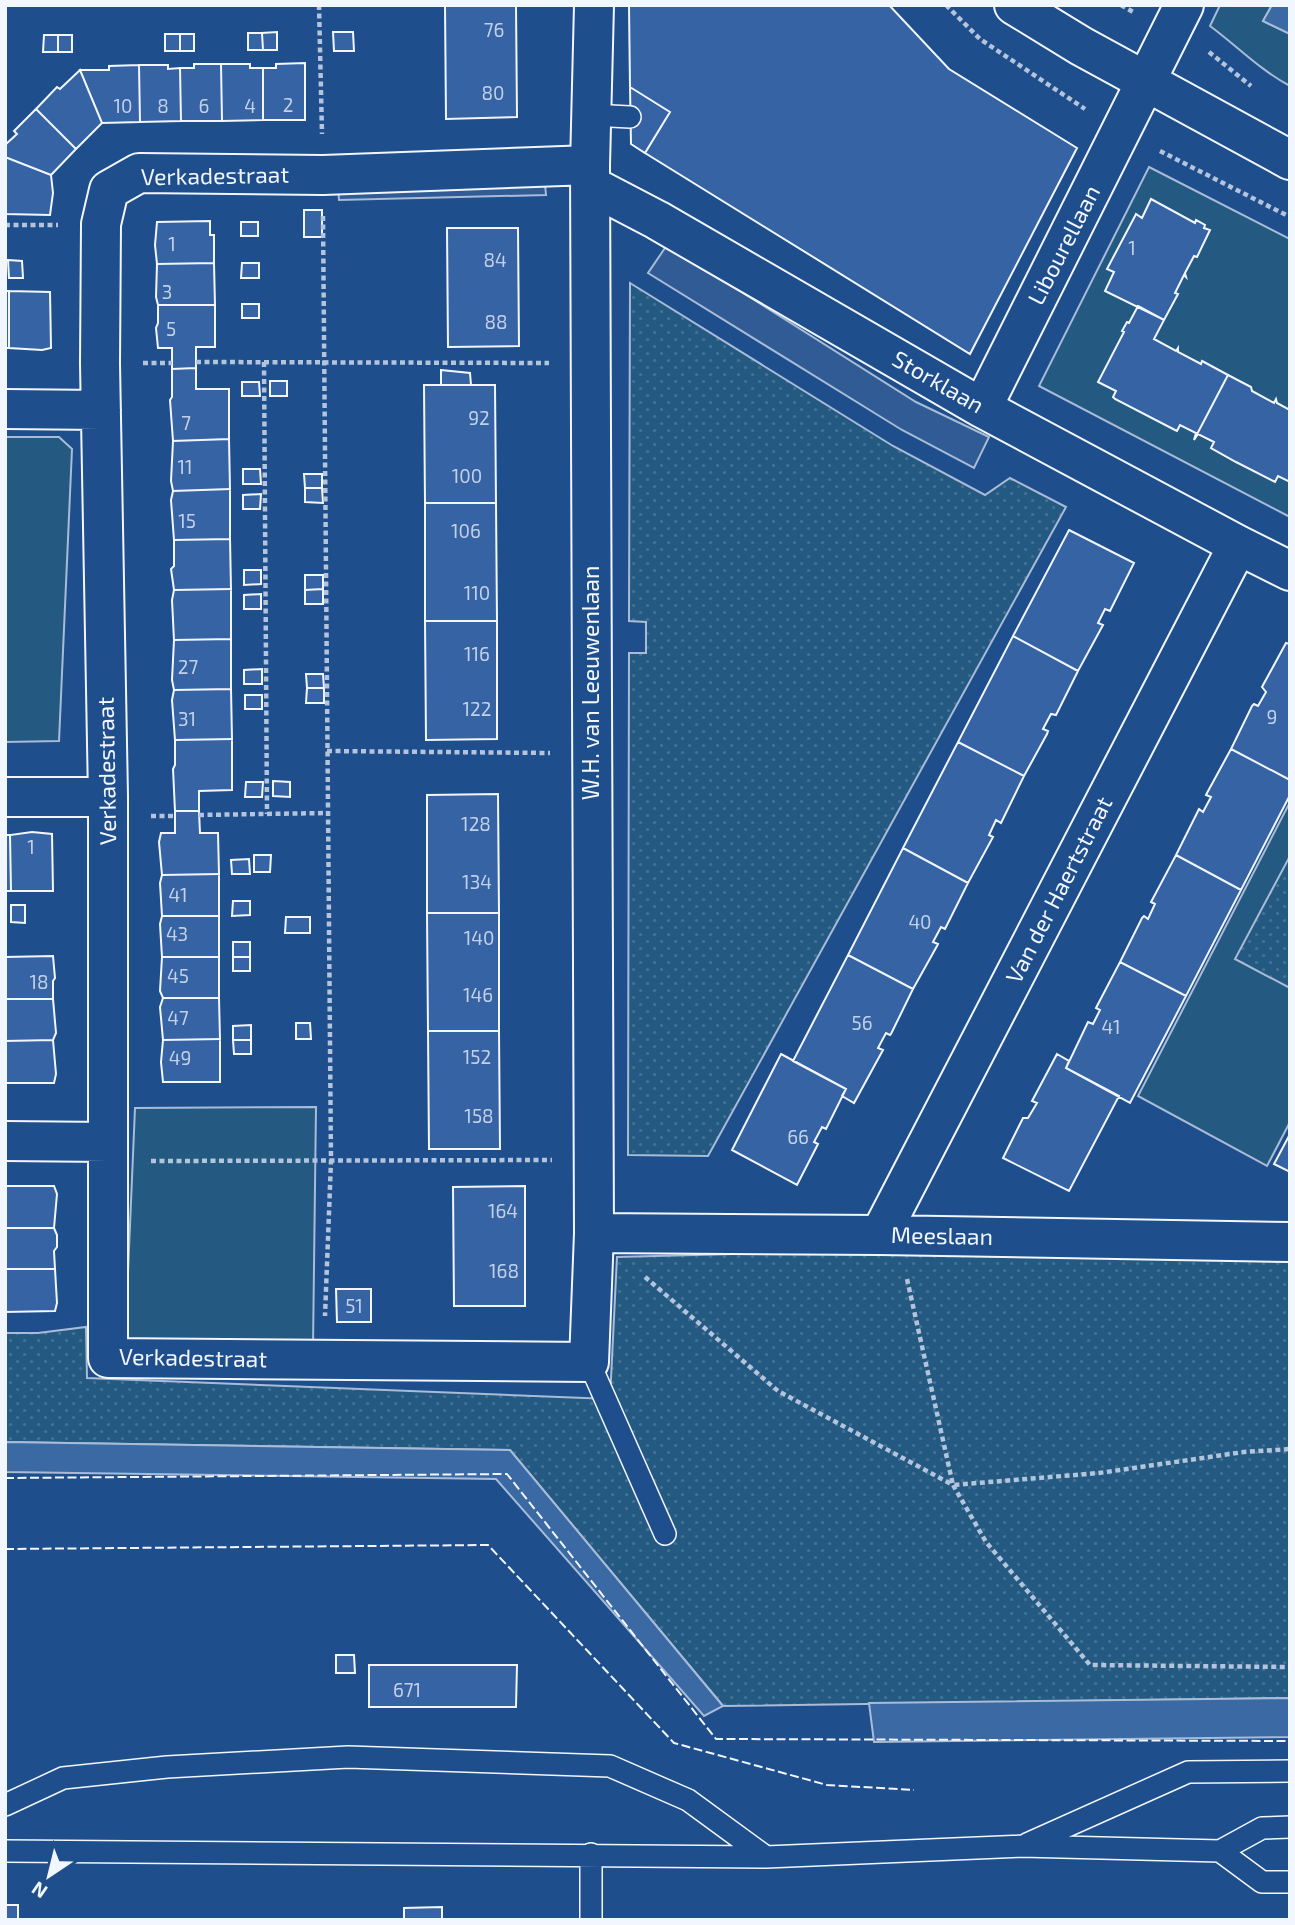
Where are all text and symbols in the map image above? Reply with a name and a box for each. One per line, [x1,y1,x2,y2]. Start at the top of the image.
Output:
house number: 76 [484,18,504,41]
house number: 80 [482,81,505,104]
house number: 2 [283,93,293,116]
house number: 10 [113,94,133,117]
house number: 8 [157,94,169,117]
house number: 6 [199,94,209,117]
house number: 4 [244,94,256,117]
street label: Verkadestraat [141,160,290,190]
street label: Libourellaan [1021,180,1105,309]
house number: 1 [168,232,176,255]
house number: 1 [1128,236,1136,259]
house number: 84 [483,248,507,271]
house number: 3 [162,280,172,303]
house number: 88 [484,310,508,333]
house number: 5 [166,317,176,340]
street label: Storklaan [888,344,989,419]
house number: 92 [468,406,490,429]
house number: 7 [181,411,191,434]
house number: 11 [177,455,193,478]
house number: 100 [452,464,482,487]
house number: 15 [178,509,196,532]
house number: 106 [451,519,481,542]
street label: W.H. van Leeuwenlaan [576,566,604,800]
house number: 110 [464,581,490,604]
house number: 116 [464,642,490,665]
house number: 27 [178,655,198,678]
street label: Verkadestraat [91,696,121,845]
house number: 122 [463,697,491,720]
house number: 9 [1267,705,1277,728]
house number: 31 [178,707,196,730]
street label: Van der Haertstraat [999,791,1117,988]
house number: 128 [461,812,491,835]
house number: 1 [27,835,35,858]
house number: 134 [462,870,492,893]
house number: 41 [168,883,188,906]
house number: 40 [908,910,932,933]
house number: 43 [166,922,188,945]
house number: 140 [464,926,494,949]
house number: 45 [167,964,189,987]
house number: 18 [29,970,49,993]
house number: 146 [463,983,493,1006]
house number: 47 [167,1006,189,1029]
house number: 56 [851,1011,873,1034]
house number: 41 [1101,1015,1121,1038]
house number: 152 [463,1045,491,1068]
house number: 49 [169,1046,191,1069]
house number: 158 [464,1104,494,1127]
house number: 66 [787,1125,809,1148]
house number: 164 [488,1199,518,1222]
street label: Meeslaan [891,1220,993,1250]
house number: 168 [489,1259,519,1282]
house number: 51 [345,1294,363,1317]
street label: Verkadestraat [119,1342,268,1372]
house number: 671 [393,1678,421,1701]
north arrow [14,1841,84,1911]
text: N [27,1877,51,1904]

